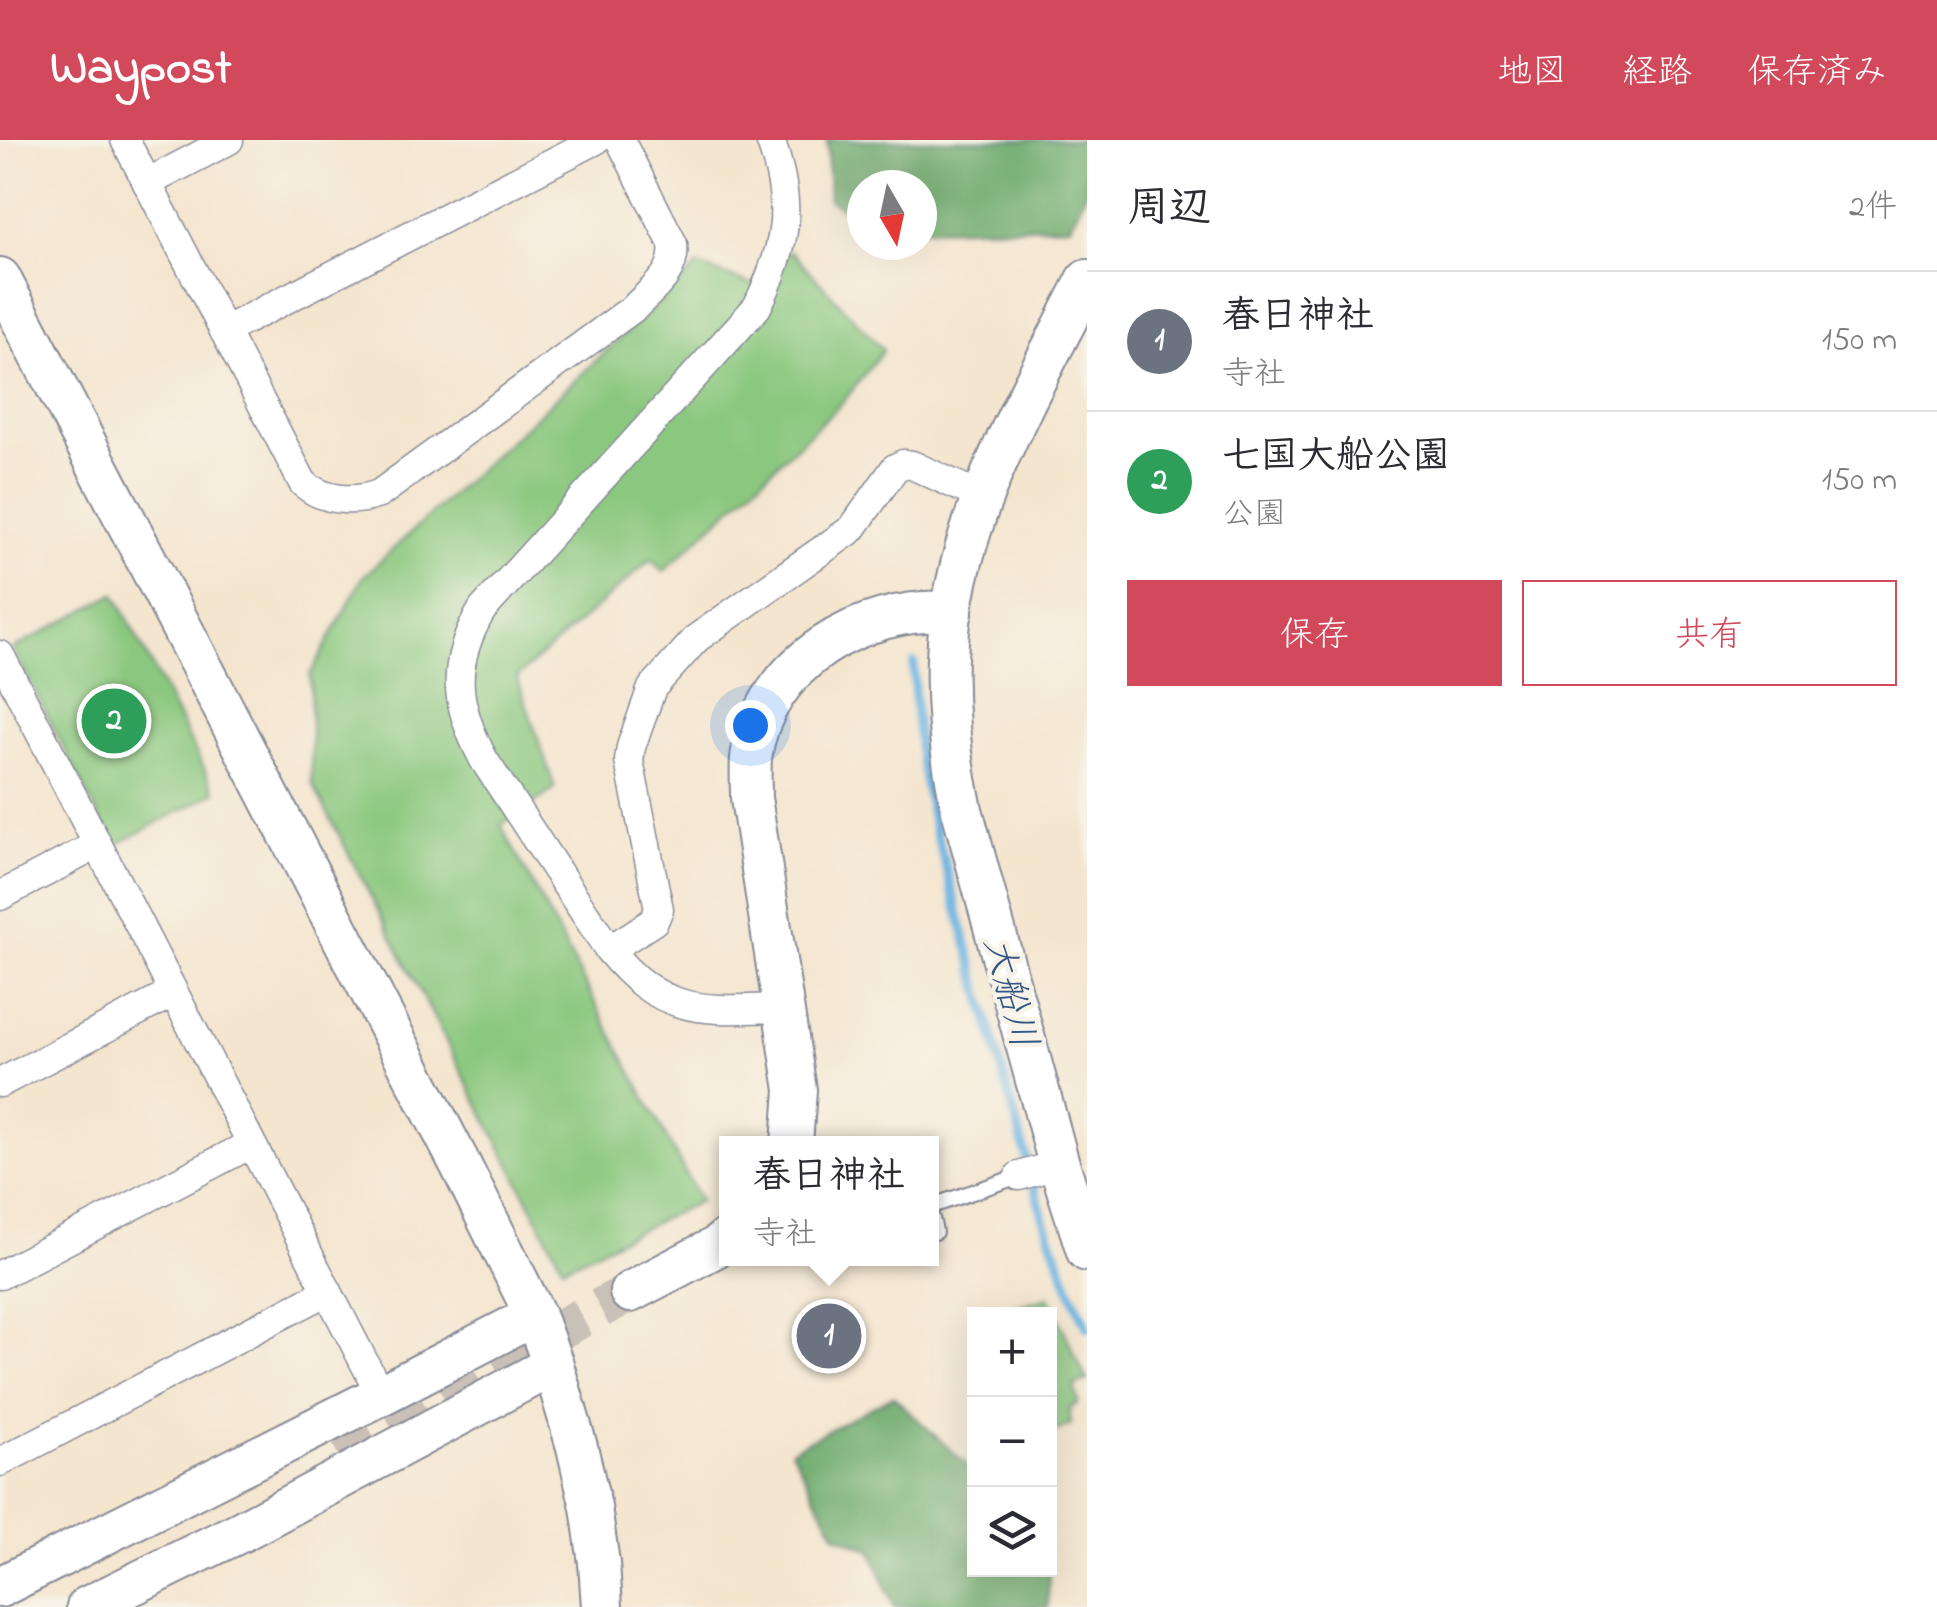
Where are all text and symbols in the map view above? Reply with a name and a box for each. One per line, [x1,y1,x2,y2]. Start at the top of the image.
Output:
text: Waypost [50,35,231,105]
text: 地図 [1497,48,1567,99]
text: 経路 [1622,48,1692,99]
text: 保存済み [1747,48,1887,99]
north arrow [847,170,937,260]
text: 周辺 [1127,179,1211,240]
text: 2件 [1849,185,1897,232]
text: 春日神社 [1222,290,1374,346]
text: 1 [1154,318,1165,365]
text: 150 m [1822,318,1897,365]
text: 寺社 [1222,352,1286,399]
text: 七国大船公園 [1222,430,1450,486]
text: 2 [1152,458,1167,505]
text: 150 m [1822,458,1897,505]
text: 公園 [1222,492,1286,539]
button: 保存 [1127,580,1502,686]
button: 共有 [1522,580,1897,686]
pin: 2 [82,684,146,758]
your location [725,700,776,751]
water label: 大船川 [966,931,1050,1055]
popup [719,1136,939,1266]
text: 春日神社 [753,1150,905,1206]
text: 寺社 [753,1212,817,1259]
pin: 1 [796,1298,862,1374]
map controls [967,1307,1057,1577]
button: + [967,1307,1057,1397]
button: − [967,1397,1057,1487]
button: layers [967,1487,1057,1577]

